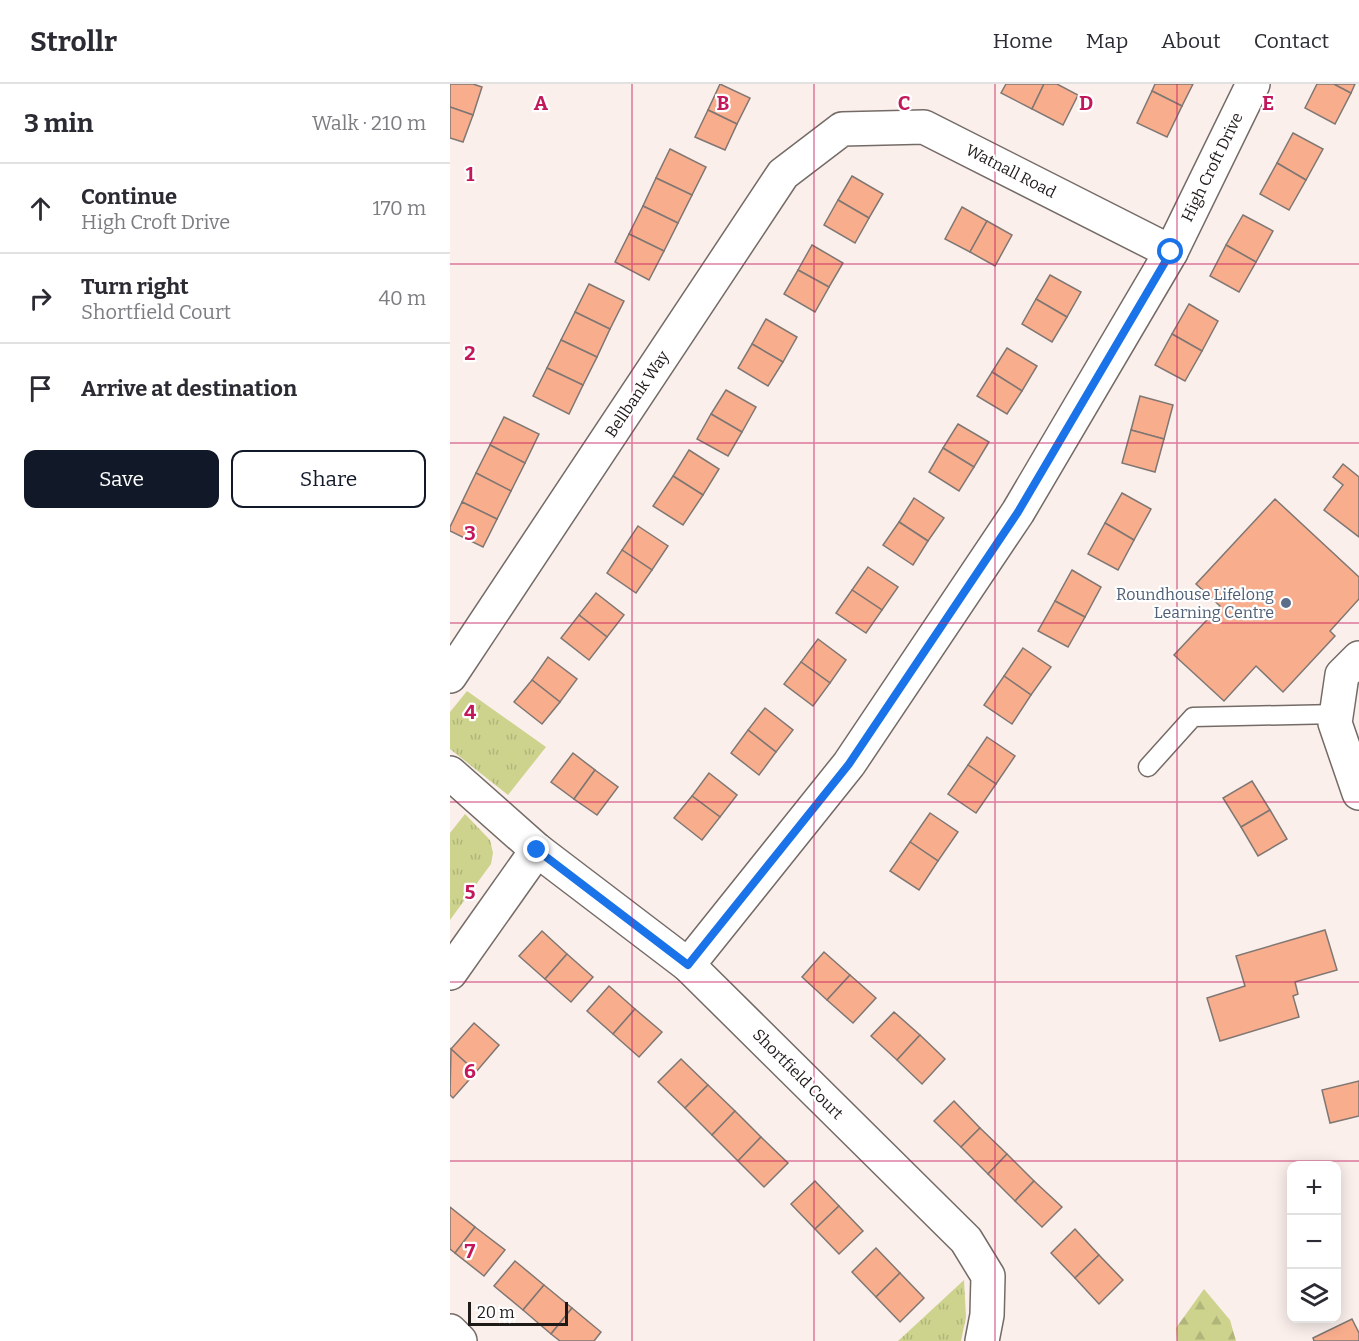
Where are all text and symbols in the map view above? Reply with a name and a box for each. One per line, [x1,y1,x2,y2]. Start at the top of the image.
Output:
text: Strollr [30,25,117,58]
text: Home [993,28,1053,54]
text: Map [1086,28,1128,54]
text: About [1161,28,1221,54]
text: Contact [1254,28,1329,54]
text: A [534,91,549,115]
text: B [717,91,730,115]
text: C [898,91,910,115]
text: D [1079,91,1093,115]
text: E [1262,91,1274,115]
text: 3 min [24,108,93,139]
street label: High Croft Drive [1177,109,1247,225]
text: Walk · 210 m [312,111,426,135]
street label: Watnall Road [963,140,1060,202]
text: 1 [466,162,475,186]
text: Continue [81,183,177,210]
icon: ahead [24,192,57,225]
text: 170 m [373,196,426,220]
text: High Croft Drive [81,210,230,234]
route start [1157,238,1183,264]
text: Turn right [81,273,189,300]
icon: right [24,282,57,315]
text: 40 m [378,286,426,310]
text: Shortfield Court [81,300,231,324]
text: 2 [464,341,476,365]
street label: Bellbank Way [601,347,673,441]
icon: arrive [24,372,57,405]
text: Arrive at destination [81,375,297,402]
button: Save [24,450,219,508]
button: Share [231,450,426,508]
text: 3 [464,521,476,545]
place label: Roundhouse Lifelong Learning Centre [1116,585,1274,622]
marker: Roundhouse Lifelong Learning Centre [1279,596,1293,610]
text: 4 [464,700,476,724]
route end [523,836,549,862]
text: 5 [465,880,476,904]
street label: Shortfield Court [749,1025,847,1123]
text: 6 [464,1059,476,1083]
map controls [1287,1161,1341,1323]
button: + [1287,1161,1341,1215]
button: − [1287,1215,1341,1269]
text: 7 [465,1239,476,1263]
button: layers [1287,1269,1341,1323]
scale bar [468,1299,568,1326]
text: 20 m [477,1303,514,1322]

